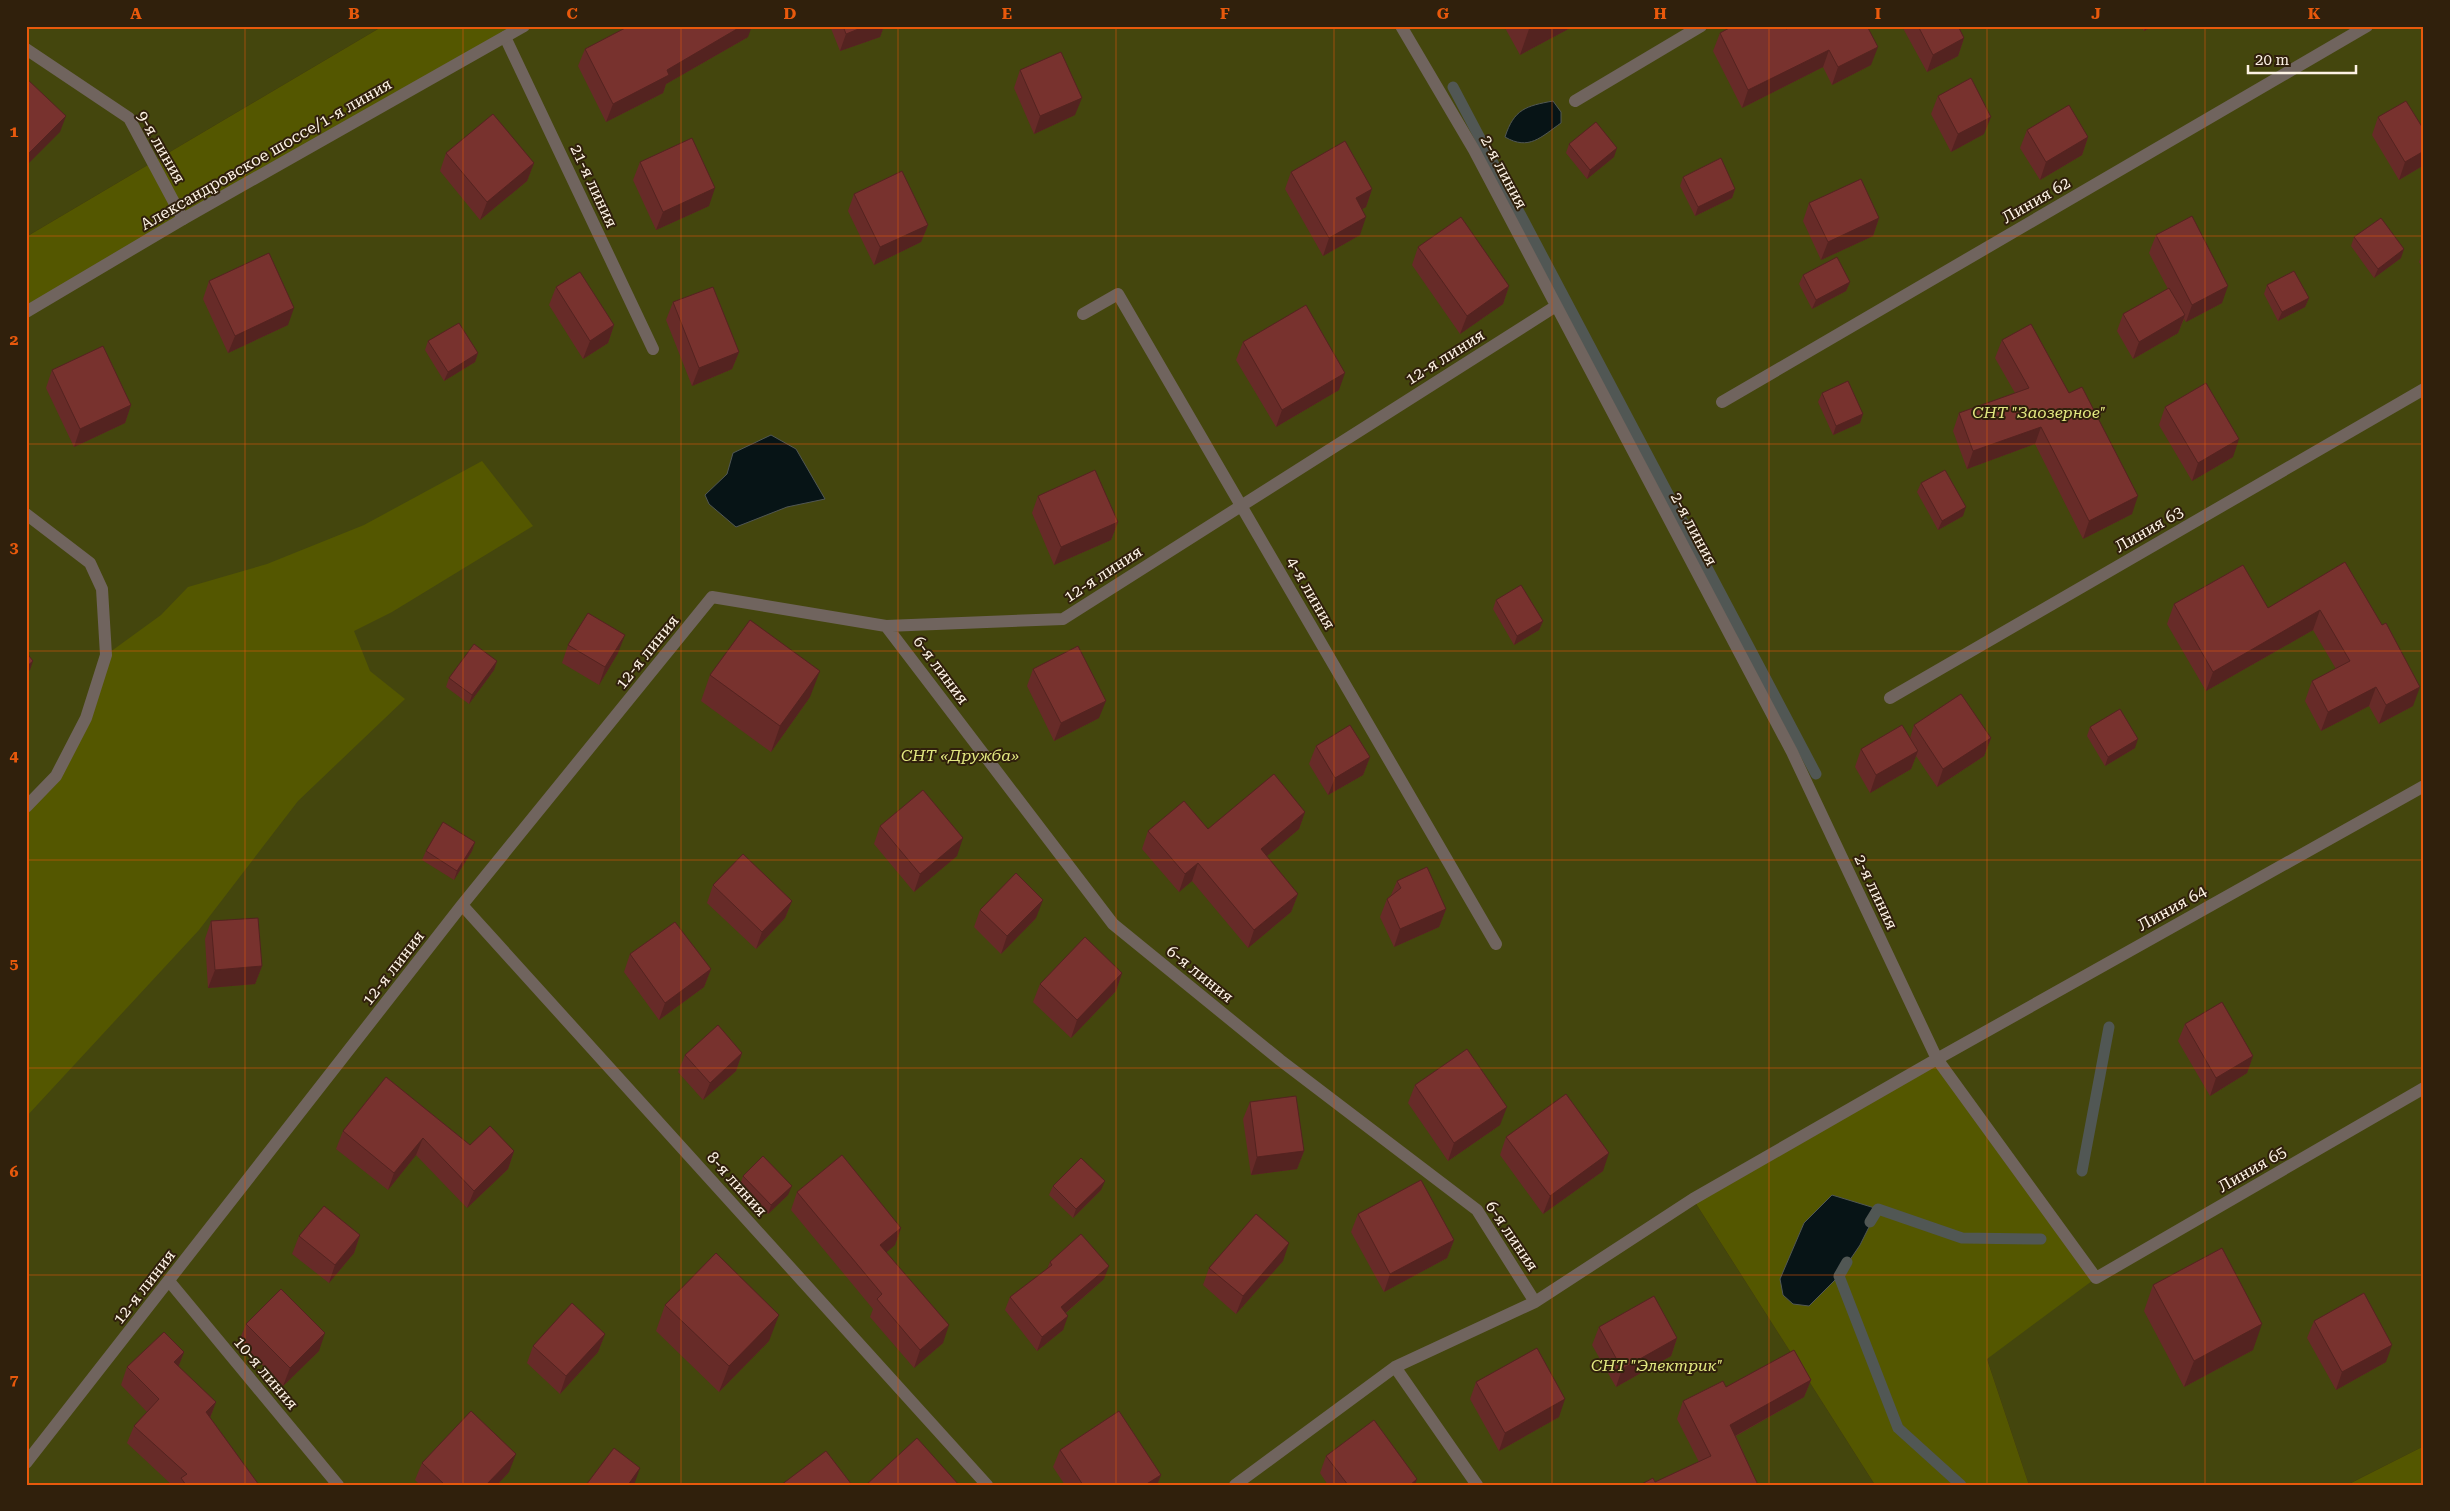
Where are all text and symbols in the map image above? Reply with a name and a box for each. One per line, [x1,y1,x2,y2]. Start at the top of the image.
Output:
text: A [130,4,142,23]
text: B [348,4,360,23]
text: C [566,4,578,23]
text: D [784,4,797,23]
text: E [1002,4,1012,23]
text: F [1220,4,1230,23]
text: G [1437,4,1450,23]
text: H [1653,4,1667,23]
text: I [1875,4,1881,23]
text: J [2091,4,2101,23]
text: K [2308,4,2321,23]
scale bar [2248,42,2355,74]
text: 20 m [2255,51,2290,69]
street label: Александровское шоссе/1-я линия [137,74,395,234]
street label: 9-я линия [133,107,189,187]
text: 1 [10,122,19,141]
street label: 2-я линия [1477,132,1531,212]
street label: 21-я линия [566,141,622,231]
street label: Линия 62 [1998,173,2074,227]
street label: 12-я линия [1402,325,1488,389]
text: 2 [10,330,19,349]
park label: СНТ "Заозерное" [1972,403,2106,422]
street label: 2-я линия [1667,489,1721,569]
street label: Линия 63 [2111,502,2187,556]
text: 3 [10,538,19,557]
street label: 12-я линия [1060,542,1146,606]
street label: 4-я линия [1283,553,1339,633]
street label: 12-я линия [611,611,683,693]
street label: 6-я линия [909,632,973,708]
text: 4 [10,746,19,765]
park label: СНТ «Дружба» [901,746,1019,765]
street label: 2-я линия [1850,852,1902,932]
street label: Линия 64 [2134,881,2210,935]
street label: 12-я линия [358,927,428,1009]
street label: 6-я линия [1163,941,1237,1007]
text: 5 [10,954,19,973]
street label: Линия 65 [2214,1142,2290,1196]
street label: 8-я линия [703,1148,771,1220]
text: 6 [10,1162,19,1181]
street label: 6-я линия [1482,1197,1542,1275]
street label: 12-я линия [109,1246,179,1328]
street label: 10-я линия [230,1333,302,1413]
park label: СНТ "Электрик" [1591,1356,1723,1375]
text: 7 [10,1370,19,1389]

